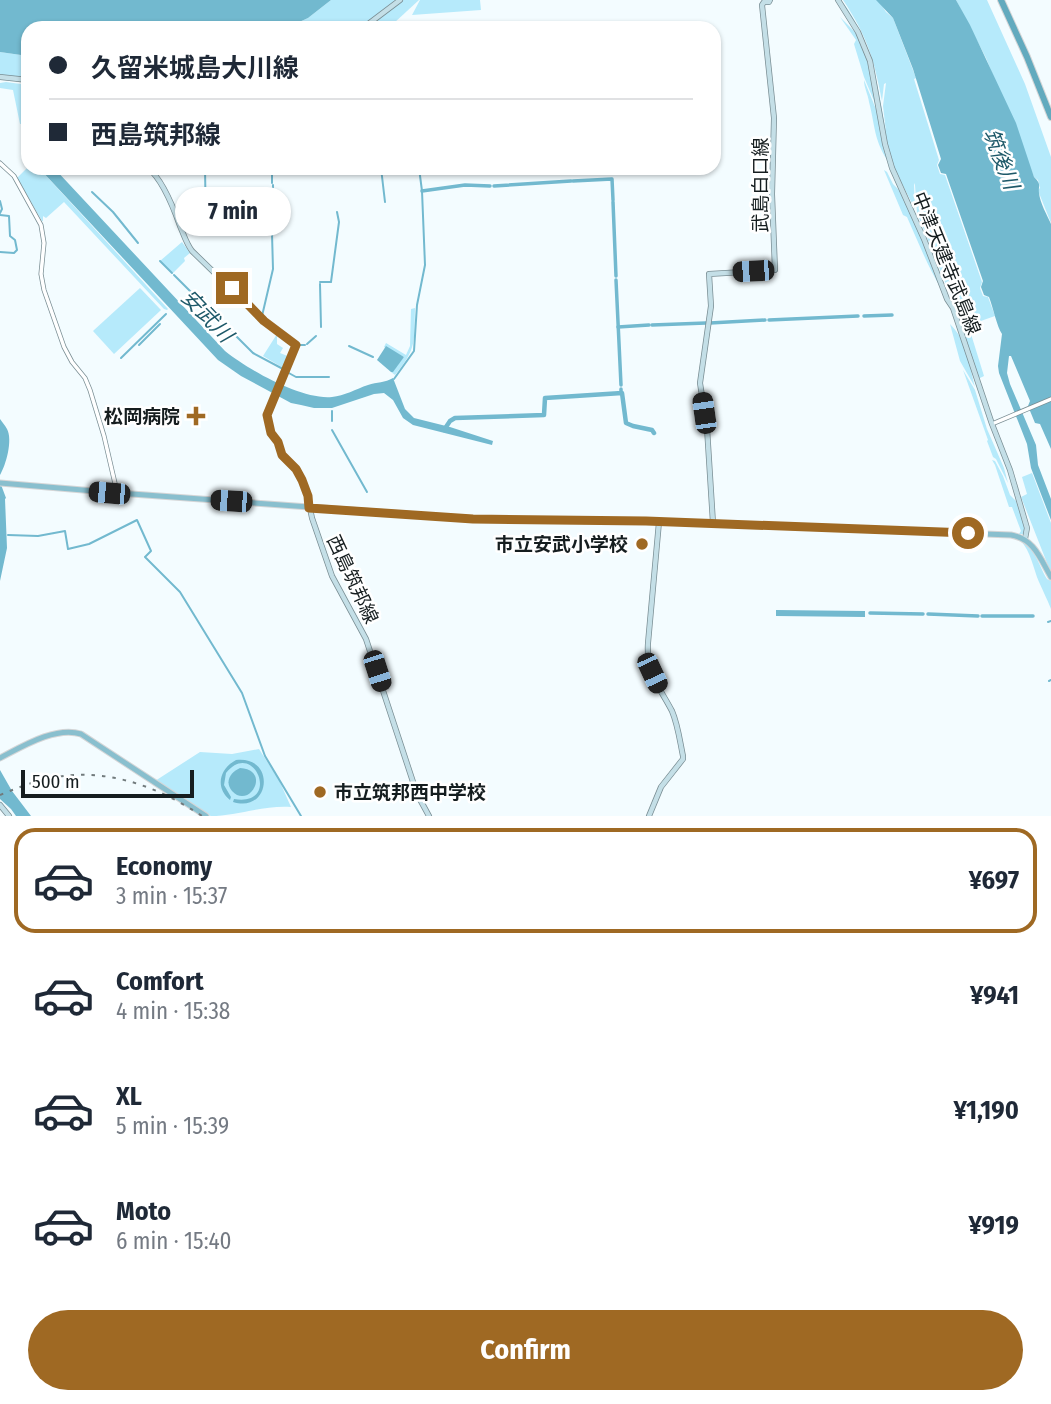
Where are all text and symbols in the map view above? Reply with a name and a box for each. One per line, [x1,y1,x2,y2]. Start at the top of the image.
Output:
text: 久留米城島大川線 [91,53,299,84]
text: 西島筑邦線 [91,120,221,151]
water label: 筑後川 [978,125,1025,195]
street label: 武島白口線 [749,137,772,233]
callout: 7 min [174,187,290,236]
street label: 中津天建寺武島線 [907,188,986,338]
text: 7 min [208,197,258,225]
car [732,259,775,283]
route end [216,272,248,304]
water label: 安武川 [176,284,240,349]
car [691,391,718,435]
place label: 松岡病院 [104,405,180,428]
marker: 松岡病院 [186,406,206,426]
car [88,481,131,505]
car [210,489,253,513]
route start [952,517,984,549]
street label: 西島筑邦線 [322,531,383,627]
place label: 市立安武小学校 [495,533,628,556]
marker: 市立安武小学校 [634,536,650,552]
car [361,648,394,694]
car [634,650,671,696]
scale bar [21,767,194,799]
text: 500 m [32,770,80,793]
place label: 市立筑邦西中学校 [334,781,486,804]
marker: 市立筑邦西中学校 [312,784,328,800]
icon: car [32,849,95,912]
text: Economy [116,851,212,882]
text: ¥697 [969,865,1019,896]
text: 3 min · 15:37 [116,882,227,910]
icon: car [32,964,95,1027]
text: Comfort [116,966,204,997]
text: ¥941 [970,980,1019,1011]
text: 4 min · 15:38 [116,997,230,1025]
icon: car [32,1079,95,1142]
text: XL [116,1081,142,1112]
text: ¥1,190 [953,1095,1019,1126]
text: 5 min · 15:39 [116,1112,229,1140]
icon: car [32,1194,95,1257]
text: Moto [116,1196,171,1227]
text: ¥919 [968,1210,1019,1241]
text: 6 min · 15:40 [116,1227,232,1255]
button: Confirm [28,1310,1023,1390]

